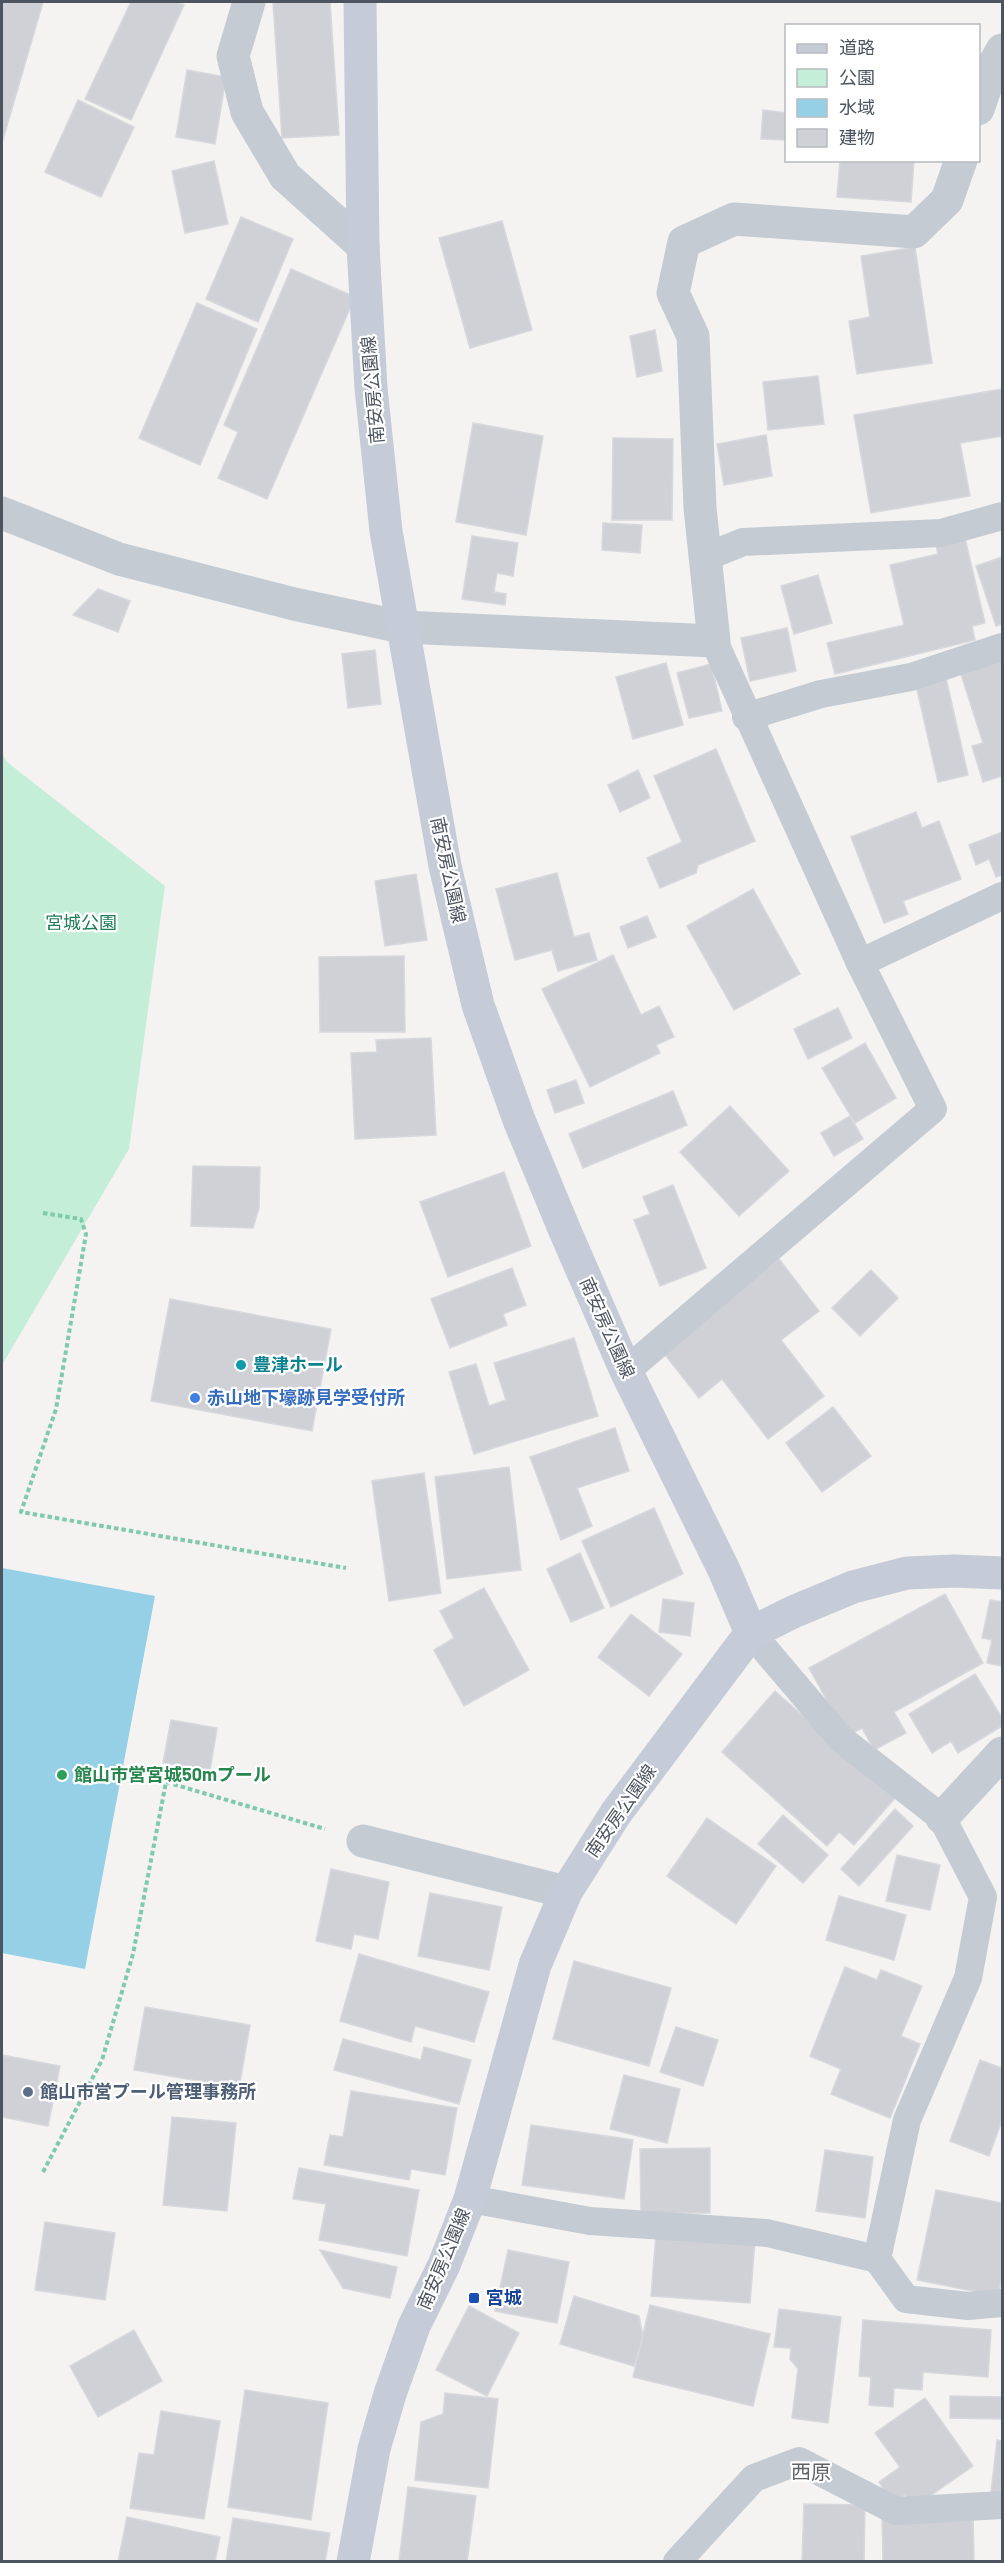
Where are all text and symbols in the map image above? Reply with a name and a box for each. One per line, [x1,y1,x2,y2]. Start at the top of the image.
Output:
legend [785,24,980,162]
text: 道路 [839,36,875,58]
text: 公園 [839,66,875,88]
text: 水域 [839,96,875,118]
text: 建物 [839,126,875,148]
street label: 南安房公園線 [356,335,388,445]
street label: 南安房公園線 [427,815,471,925]
park label: 宮城公園 [45,911,117,933]
street label: 南安房公園線 [576,1274,640,1381]
place label: 豊津ホール [253,1353,343,1375]
marker: 豊津ホール [234,1358,248,1372]
place label: 赤山地下壕跡見学受付所 [207,1386,405,1408]
marker: 赤山地下壕跡見学受付所 [188,1391,202,1405]
street label: 南安房公園線 [580,1760,660,1861]
place label: 館山市営宮城50mプール [74,1763,271,1785]
marker: 館山市営宮城50mプール [55,1768,69,1782]
place label: 館山市営プール管理事務所 [40,2080,256,2102]
marker: 館山市営プール管理事務所 [21,2085,35,2099]
street label: 南安房公園線 [412,2205,474,2313]
place label: 宮城 [486,2286,522,2308]
marker: 宮城 [467,2291,481,2305]
district label: 西原 [791,2459,831,2483]

